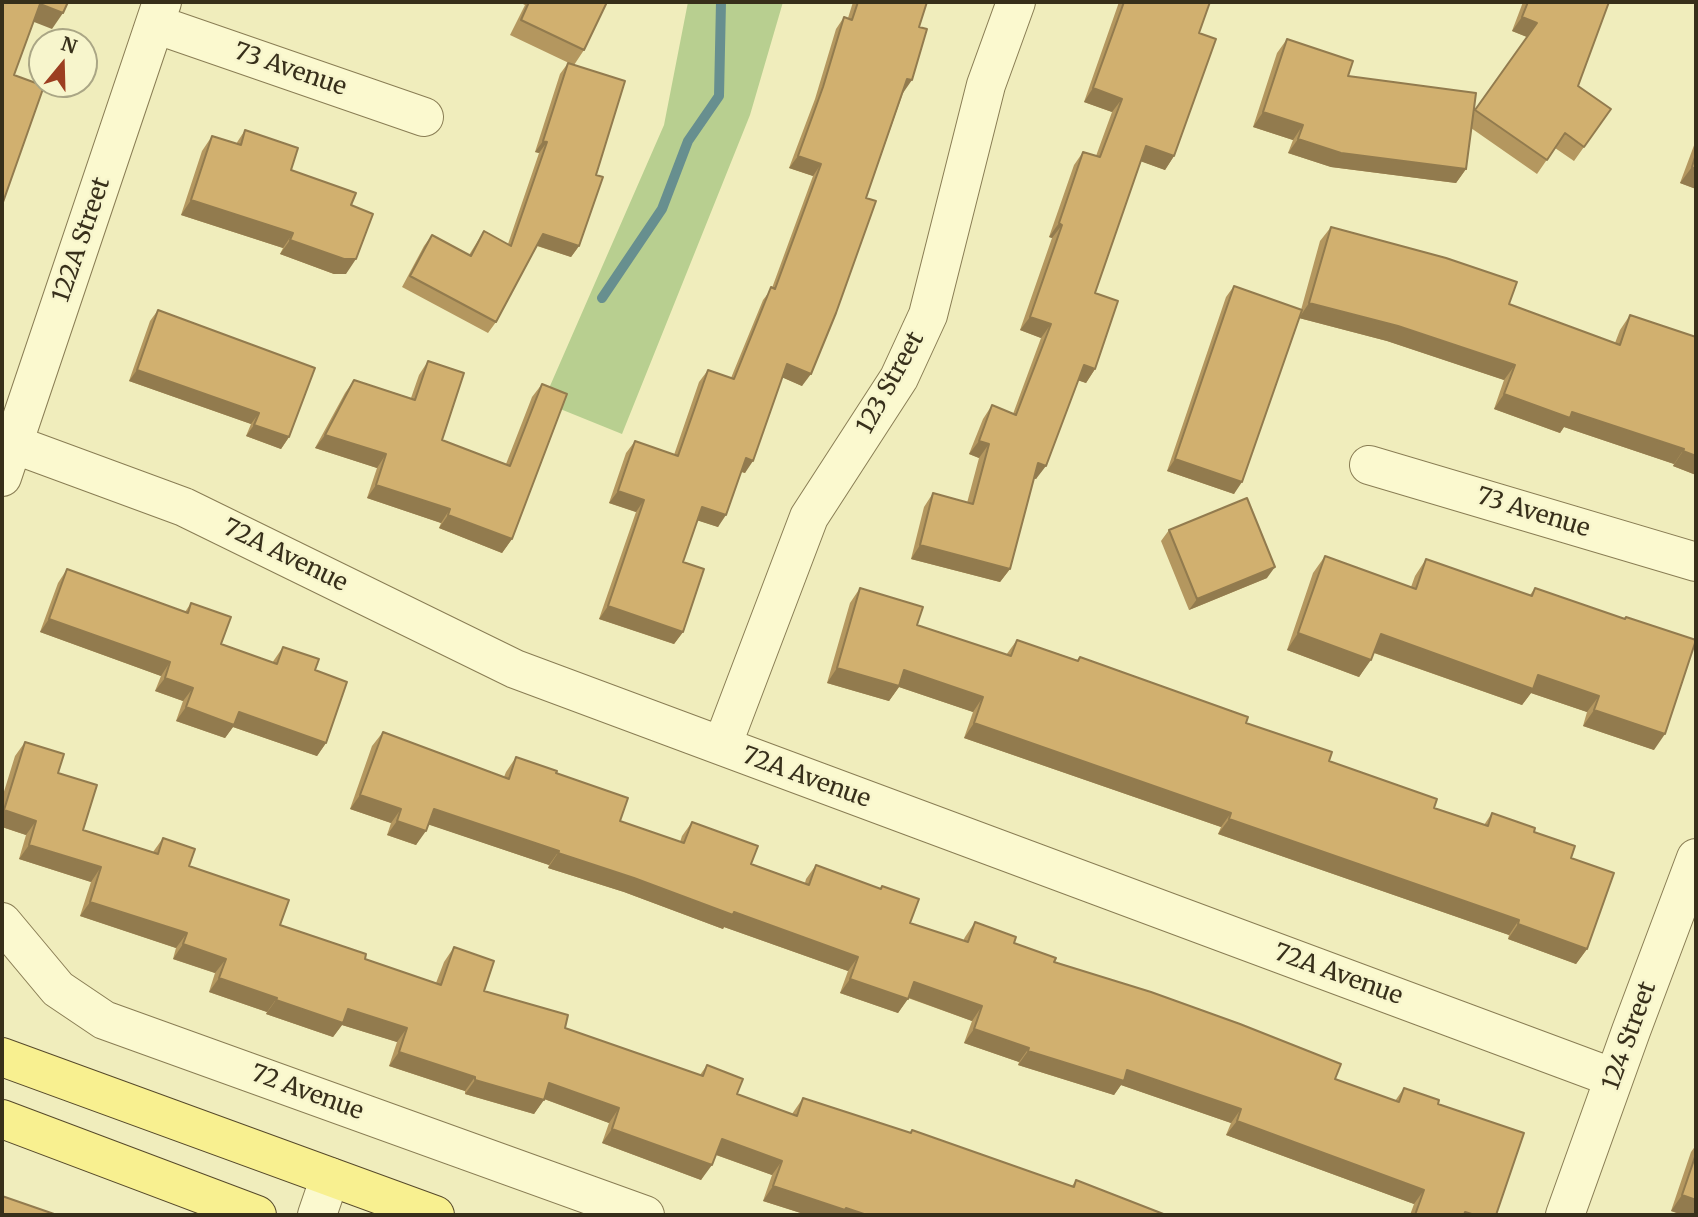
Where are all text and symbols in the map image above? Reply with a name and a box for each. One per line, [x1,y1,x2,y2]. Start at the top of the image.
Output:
north arrow [28,28,98,98]
text: N [58,31,80,59]
street label: 73 Avenue [230,37,350,103]
street label: 122A Street [47,174,117,306]
street label: 123 Street [851,327,931,439]
street label: 73 Avenue [1473,482,1593,544]
street label: 72A Avenue [218,514,352,598]
street label: 72A Avenue [738,741,874,815]
street label: 72A Avenue [1270,938,1406,1012]
street label: 124 Street [1597,978,1663,1094]
street label: 72 Avenue [247,1059,367,1127]

